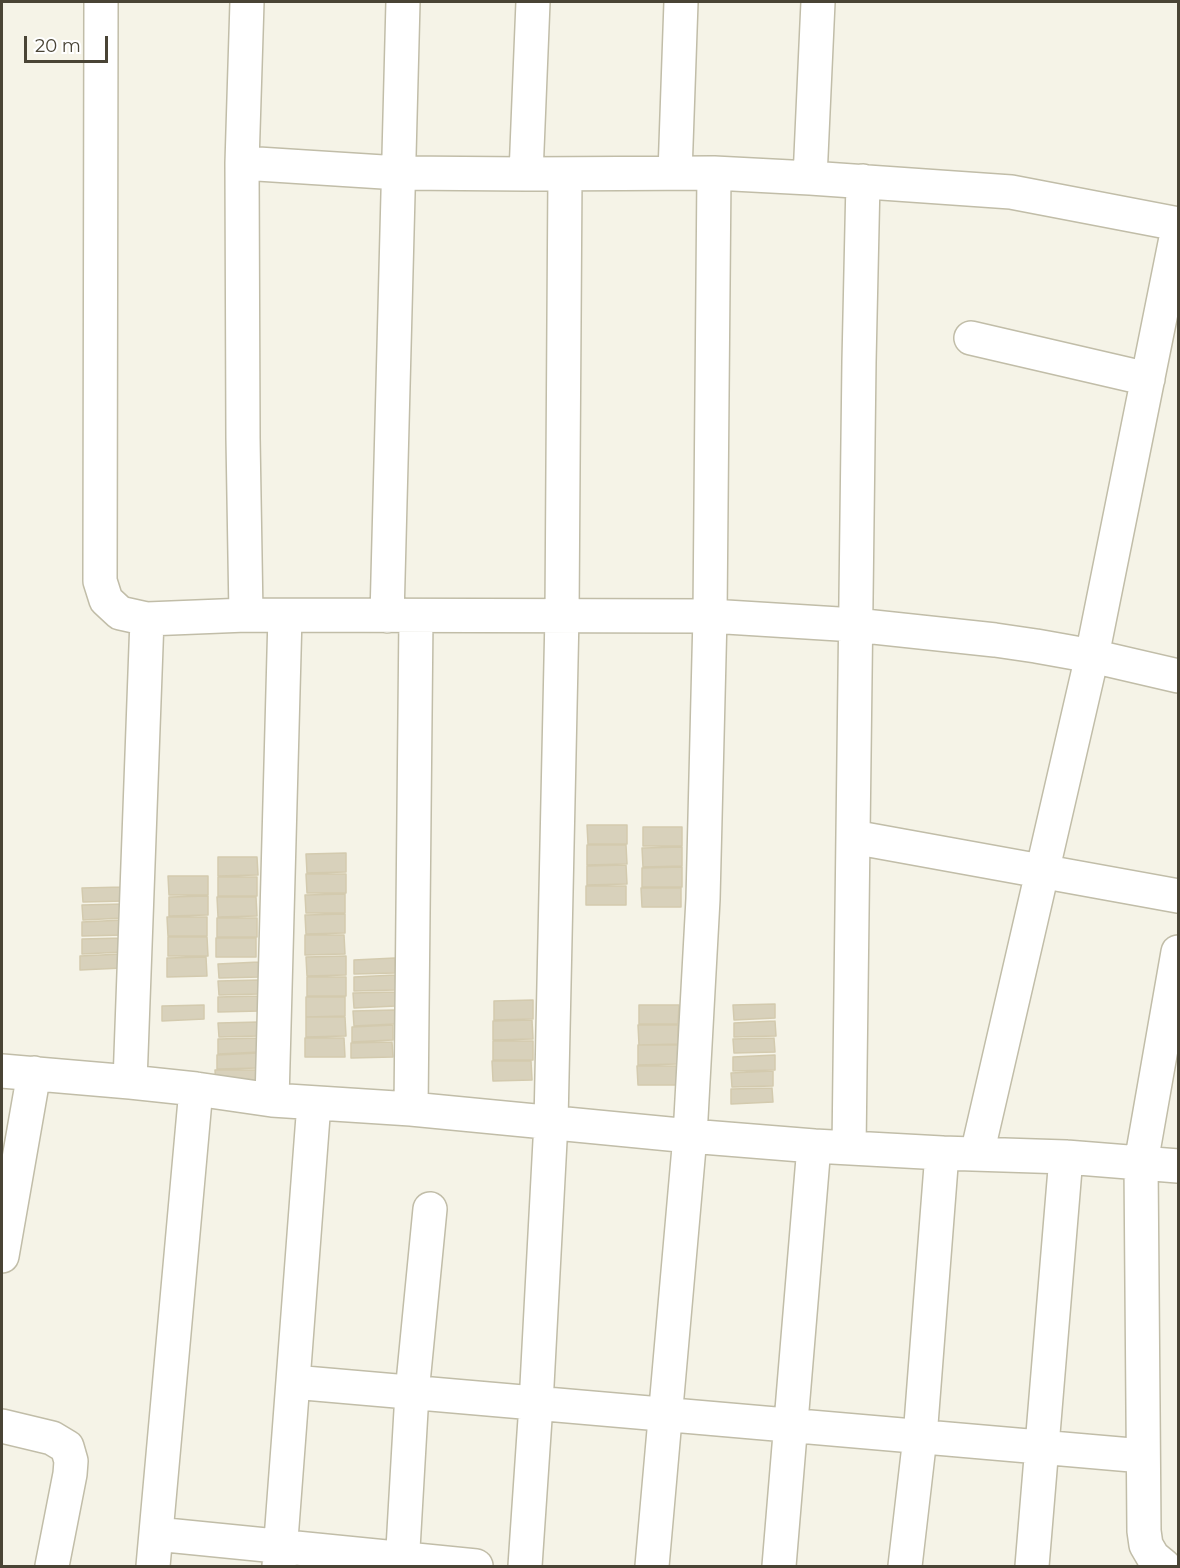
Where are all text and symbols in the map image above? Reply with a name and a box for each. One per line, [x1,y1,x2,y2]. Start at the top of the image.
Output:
scale bar [27,24,111,62]
text: 20 m [35,35,81,57]

